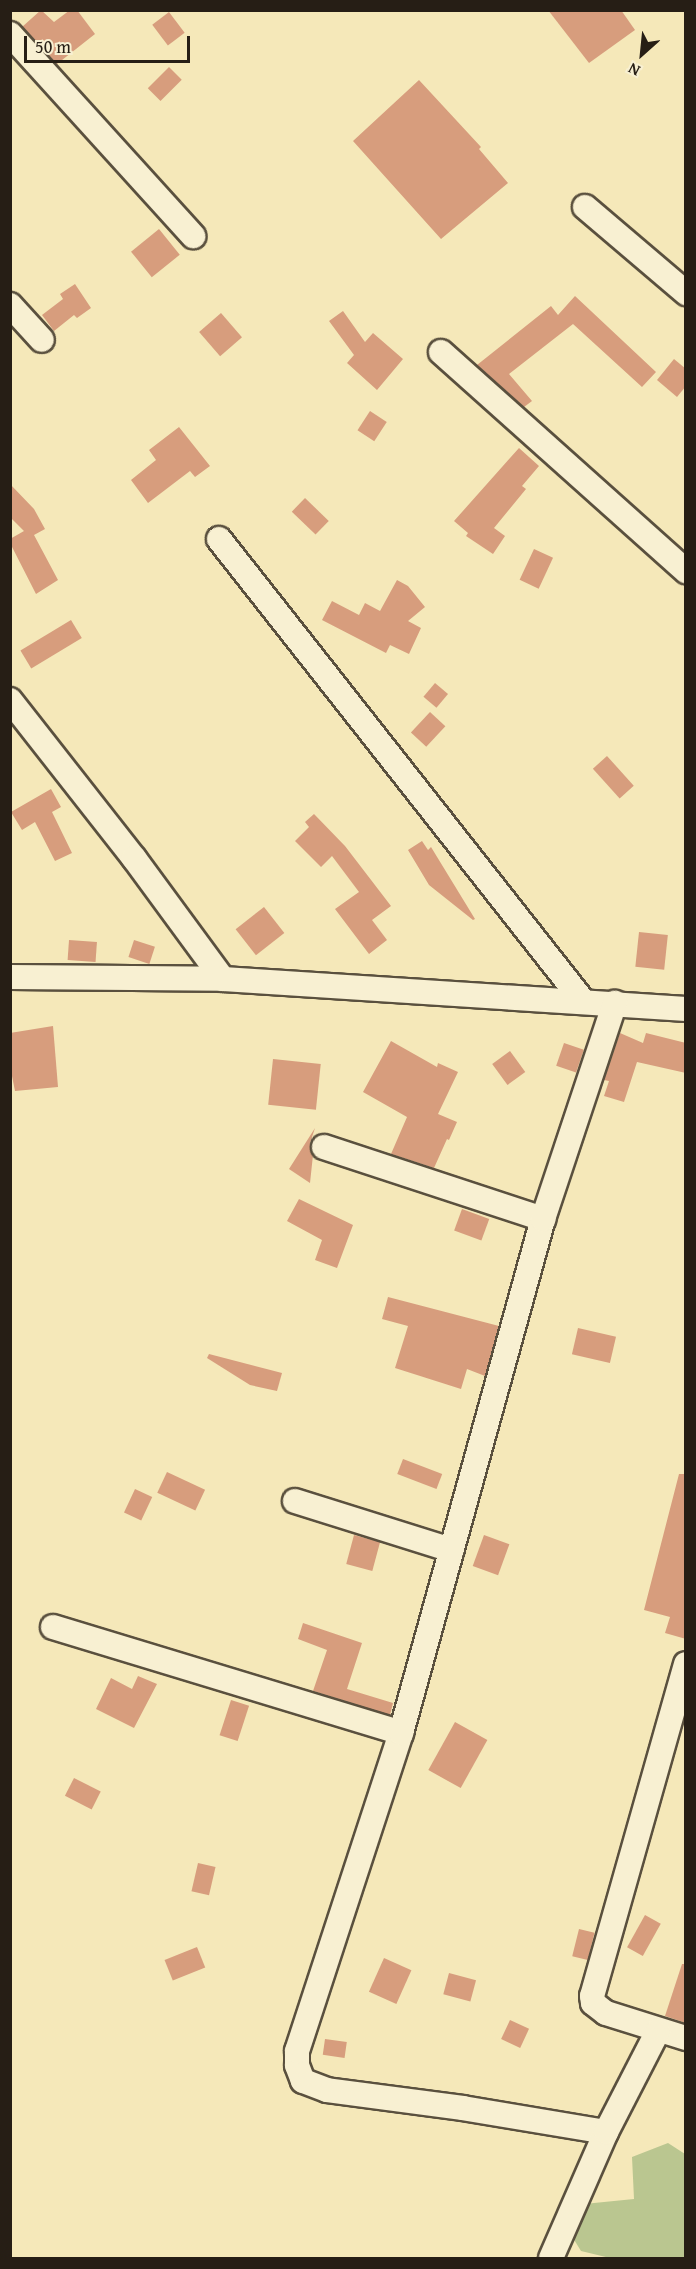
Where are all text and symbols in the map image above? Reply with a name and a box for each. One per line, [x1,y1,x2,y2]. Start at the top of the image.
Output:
scale bar [27,24,194,62]
north arrow [612,24,672,84]
text: 50 m [35,33,71,60]
text: N [624,57,644,83]

